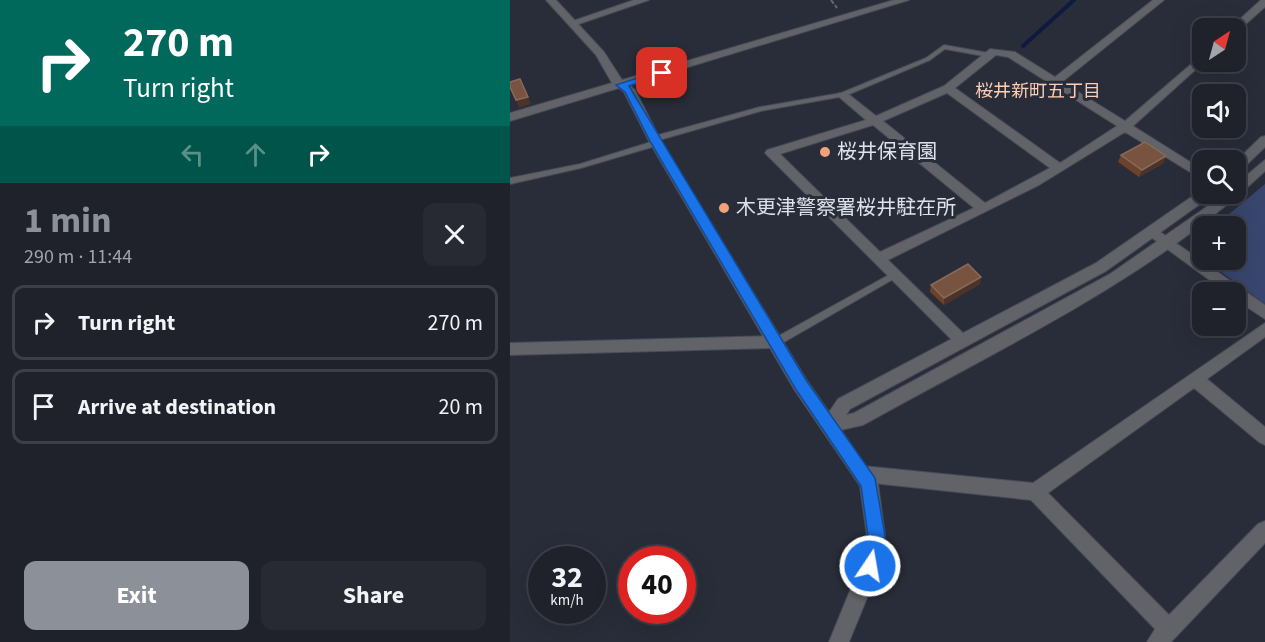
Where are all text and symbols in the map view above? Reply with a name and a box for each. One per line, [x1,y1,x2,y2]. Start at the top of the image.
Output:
text: 270 m [123,13,234,73]
north arrow [1192,18,1246,72]
map controls [1192,18,1246,336]
icon: right [24,24,102,102]
pin [636,47,687,98]
icon: arrive [645,56,678,89]
text: Turn right [123,69,234,108]
district label: 桜井新町五丁目 [975,79,1101,104]
button: sound [1192,84,1246,138]
icon: left [176,138,209,171]
icon: ahead [239,138,272,171]
icon: right [302,138,335,171]
place label: 桜井保育園 [837,138,937,166]
marker: 桜井保育園 [818,145,832,159]
button: search [1192,150,1246,204]
place label: 木更津警察署桜井駐在所 [736,194,956,222]
text: 1 min [24,195,112,246]
marker: 木更津警察署桜井駐在所 [717,201,731,215]
button: close [423,203,486,266]
button: + [1192,216,1246,270]
text: 290 m · 11:44 [24,243,132,271]
button: − [1192,282,1246,336]
icon: right [27,306,60,339]
text: Turn right [78,307,175,339]
text: 270 m [428,307,483,339]
icon: arrive [27,390,60,423]
text: Arrive at destination [78,391,276,423]
text: 20 m [438,391,483,423]
position arrow [838,534,902,598]
speed limit sign: 40 [618,546,696,624]
text: 32 [551,556,583,599]
button: Exit [24,561,249,630]
button: Share [261,561,486,630]
text: km/h [550,590,584,611]

